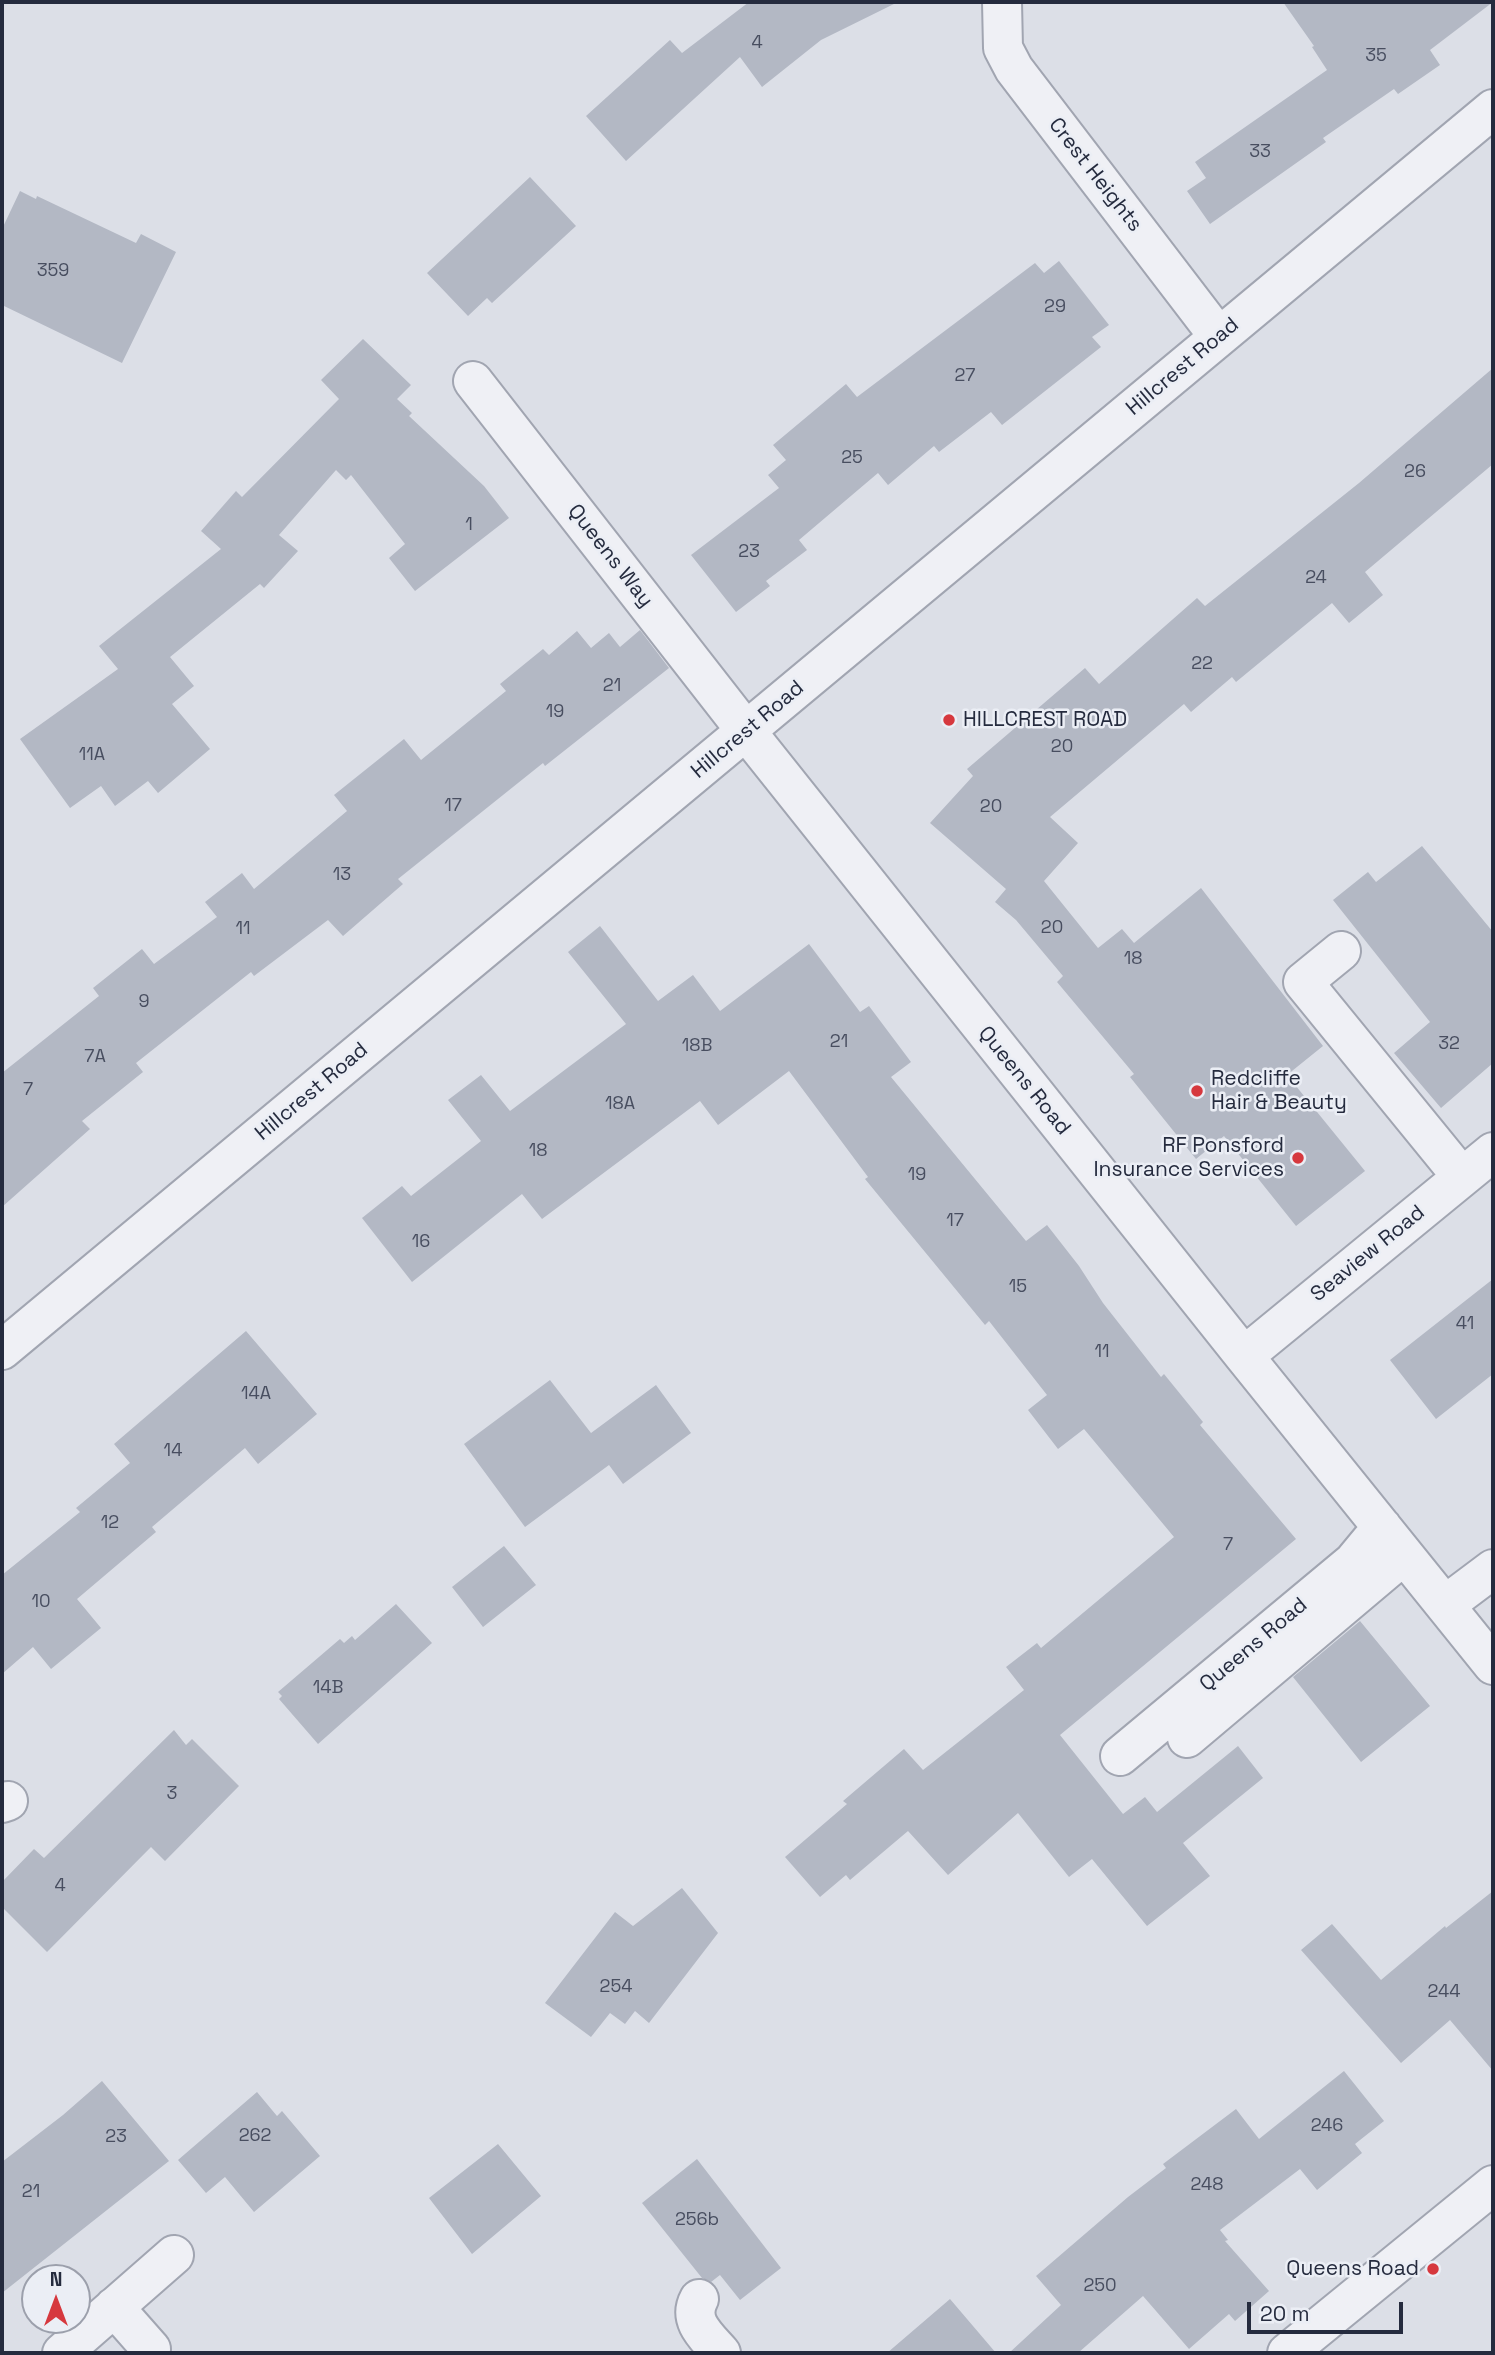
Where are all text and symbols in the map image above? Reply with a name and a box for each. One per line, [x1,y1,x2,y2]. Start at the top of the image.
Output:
house number: 4 [751,32,763,54]
house number: 35 [1365,45,1387,67]
street label: Crest Heights [1043,113,1147,237]
house number: 33 [1249,141,1271,163]
house number: 359 [37,260,69,282]
house number: 29 [1044,296,1066,318]
street label: Hillcrest Road [1122,313,1244,421]
house number: 27 [955,365,975,387]
house number: 25 [841,447,863,469]
house number: 26 [1404,461,1426,483]
street label: Queens Way [562,499,658,613]
house number: 1 [465,514,473,536]
house number: 23 [738,541,760,563]
house number: 24 [1305,567,1327,589]
house number: 22 [1191,653,1213,675]
house number: 21 [603,675,621,697]
street label: Hillcrest Road [687,676,809,784]
house number: 19 [546,701,564,723]
place label: HILLCREST ROAD [963,707,1127,733]
marker: HILLCREST ROAD [941,712,957,728]
house number: 20 [1051,736,1073,758]
house number: 11A [79,744,105,766]
house number: 17 [444,795,462,817]
house number: 20 [980,796,1002,818]
house number: 13 [333,864,351,886]
house number: 20 [1041,917,1063,939]
house number: 11 [235,918,251,940]
house number: 18 [1124,948,1142,970]
house number: 9 [138,991,150,1013]
street label: Queens Road [972,1022,1076,1140]
house number: 21 [830,1031,848,1053]
house number: 32 [1438,1033,1460,1055]
house number: 18B [682,1035,712,1057]
street label: Hillcrest Road [251,1038,373,1146]
house number: 7A [84,1046,106,1068]
place label: Redcliffe Hair & Beauty [1211,1066,1347,1116]
house number: 7 [23,1079,33,1101]
marker: Redcliffe Hair & Beauty [1189,1083,1205,1099]
house number: 18A [605,1093,635,1115]
place label: RF Ponsford Insurance Services [1093,1133,1284,1183]
house number: 18 [529,1140,547,1162]
marker: RF Ponsford Insurance Services [1290,1150,1306,1166]
house number: 19 [908,1164,926,1186]
street label: Seaview Road [1306,1200,1430,1308]
house number: 17 [946,1210,964,1232]
house number: 16 [412,1231,430,1253]
house number: 15 [1009,1276,1027,1298]
house number: 41 [1456,1313,1474,1335]
house number: 11 [1094,1341,1110,1363]
house number: 14A [241,1383,271,1405]
house number: 14 [164,1440,182,1462]
house number: 12 [101,1512,119,1534]
house number: 7 [1223,1534,1233,1556]
house number: 10 [31,1591,51,1613]
street label: Queens Road [1195,1593,1313,1697]
house number: 14B [313,1677,343,1699]
house number: 3 [167,1783,177,1805]
house number: 4 [54,1875,66,1897]
house number: 254 [600,1976,632,1998]
house number: 244 [1428,1981,1460,2003]
house number: 246 [1311,2115,1343,2137]
house number: 262 [239,2125,271,2147]
house number: 23 [105,2126,127,2148]
house number: 248 [1191,2174,1223,2196]
house number: 21 [22,2181,40,2203]
house number: 256b [675,2209,719,2231]
place label: Queens Road [1286,2256,1419,2282]
marker: Queens Road [1425,2261,1441,2277]
north arrow [21,2264,91,2334]
text: N [50,2267,62,2292]
house number: 250 [1083,2275,1117,2297]
scale bar [1250,2288,1406,2332]
text: 20 m [1260,2300,1310,2327]

